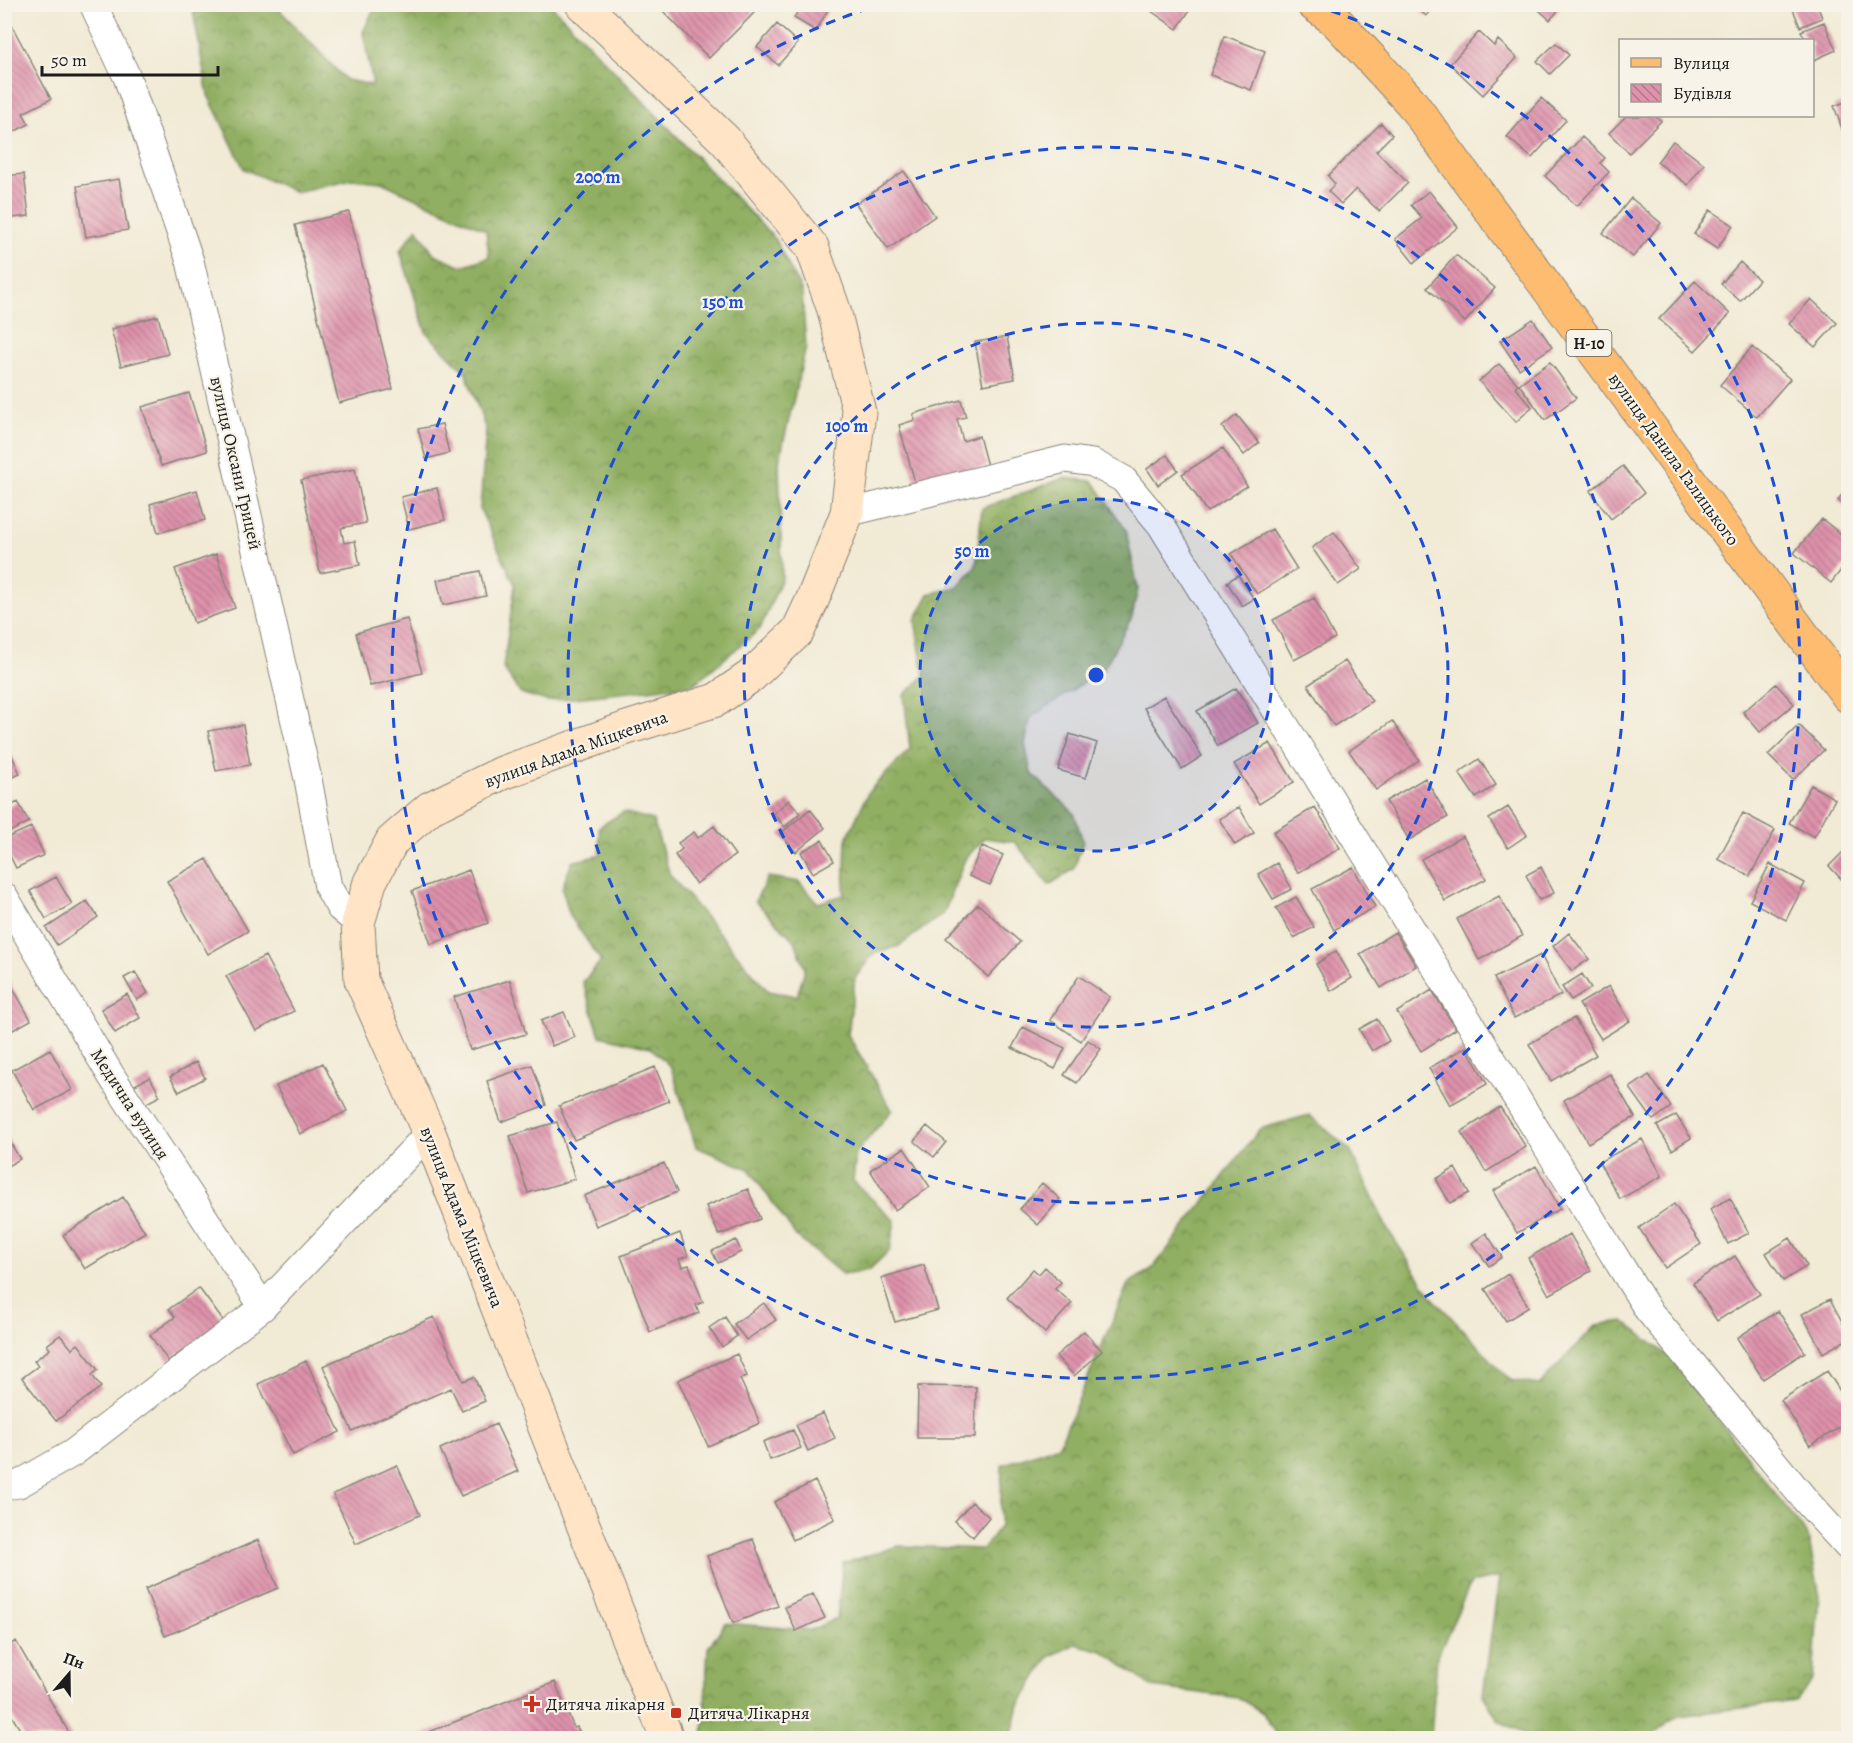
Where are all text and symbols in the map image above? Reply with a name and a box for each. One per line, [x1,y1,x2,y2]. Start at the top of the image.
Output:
scale bar [42,39,218,77]
legend [1619,39,1814,117]
text: 50 m [51,48,87,72]
text: Вулиця [1673,51,1730,75]
text: Будівля [1673,81,1732,105]
text: 200 m [575,165,621,189]
text: 150 m [702,290,744,314]
road number: Н-10 [1566,330,1612,356]
street label: вулиця Данила Галицького [1603,368,1745,550]
street label: вулиця Оксани Грицей [204,374,268,552]
text: 100 m [826,414,868,438]
text: 50 m [955,539,989,563]
centre of rings [1086,665,1106,685]
street label: вулиця Адама Міцкевича [481,704,672,793]
street label: Медична вулиця [85,1044,175,1164]
street label: вулиця Адама Міцкевича [415,1123,510,1312]
north arrow [39,1644,99,1704]
text: Пн [60,1647,87,1675]
place label: Дитяча лікарня [546,1692,665,1716]
marker: Дитяча лікарня [523,1695,541,1713]
place label: Дитяча Лікарня [688,1701,810,1725]
marker: Дитяча Лікарня [669,1706,683,1720]

